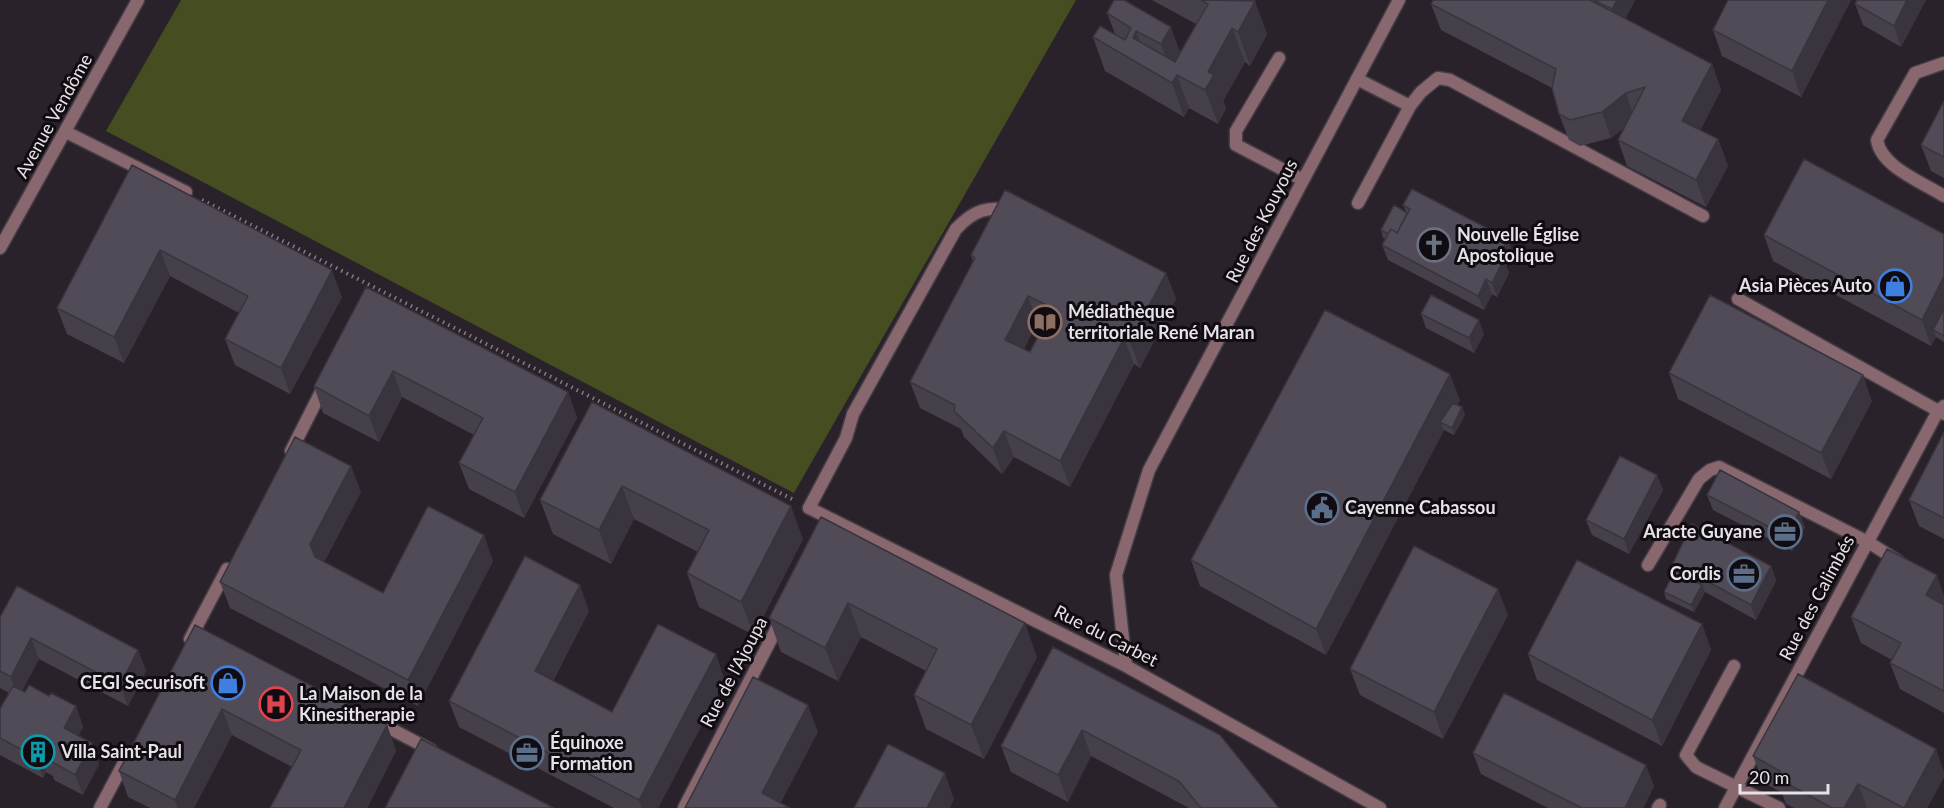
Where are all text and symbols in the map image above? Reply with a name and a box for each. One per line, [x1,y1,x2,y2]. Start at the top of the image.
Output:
street label: Avenue Vendôme [10,50,96,181]
street label: Rue des Kouyous [1221,155,1302,286]
place label: Nouvelle Église Apostolique [1456,223,1579,266]
church icon: Nouvelle Église Apostolique [1416,227,1452,263]
shop icon: Asia Pièces Auto [1877,268,1913,304]
place label: Asia Pièces Auto [1738,274,1872,296]
place label: Médiathèque territoriale René Maran [1068,300,1255,343]
library icon: Médiathèque territoriale René Maran [1027,304,1063,340]
public building icon: Cayenne Cabassou [1304,490,1340,526]
place label: Cayenne Cabassou [1345,496,1496,518]
office icon: Aracte Guyane [1767,514,1803,550]
place label: Aracte Guyane [1642,520,1762,542]
street label: Rue des Calimbés [1774,531,1858,664]
office icon: Cordis [1726,556,1762,592]
place label: Cordis [1670,562,1721,584]
street label: Rue du Carbet [1051,600,1162,671]
street label: Rue de l'Ajoupa [695,613,771,731]
shop icon: CEGI Securisoft [210,665,246,701]
place label: CEGI Securisoft [80,671,205,693]
place label: La Maison de la Kinesitherapie [299,682,423,725]
hospital icon: La Maison de la Kinesitherapie [258,686,294,722]
place label: Équinoxe Formation [550,731,633,774]
building icon: Villa Saint-Paul [20,734,56,770]
office icon: Équinoxe Formation [509,735,545,771]
place label: Villa Saint-Paul [60,740,182,762]
scale bar [1740,757,1828,795]
text: 20 m [1749,766,1789,788]

